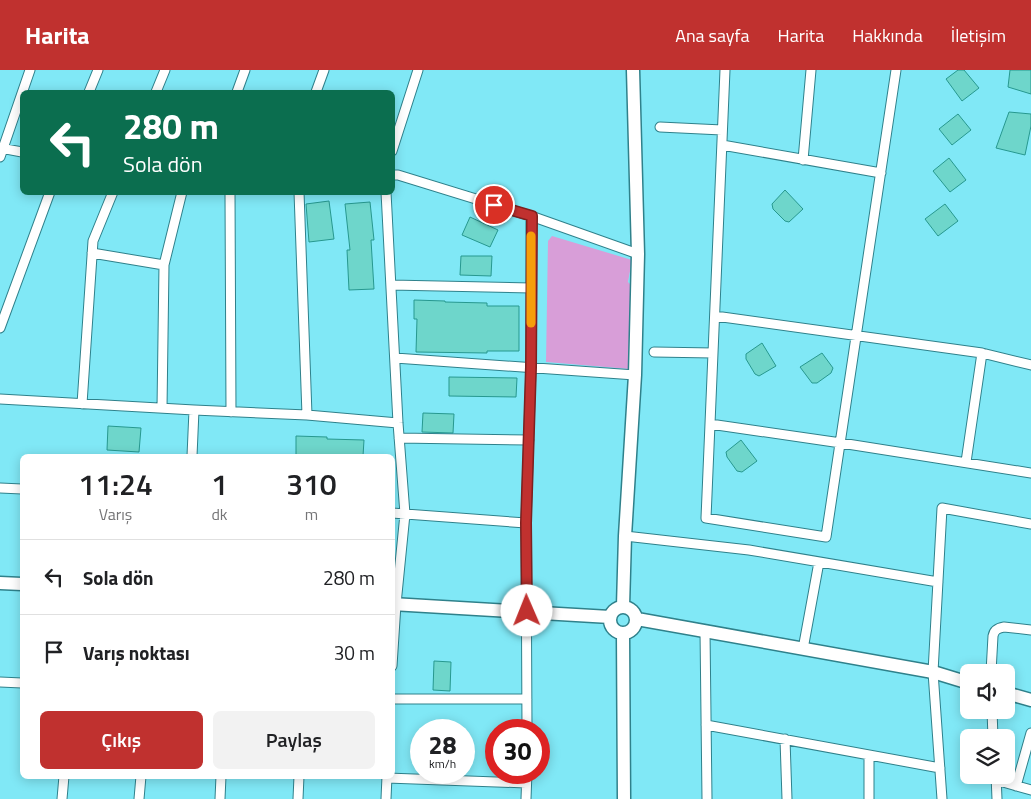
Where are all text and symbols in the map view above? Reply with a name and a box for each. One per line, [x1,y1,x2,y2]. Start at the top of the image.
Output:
text: Harita [25,17,90,53]
text: Ana sayfa [675,22,750,49]
text: Harita [778,22,824,49]
text: Hakkında [852,22,923,49]
text: İletişim [951,22,1006,49]
text: 280 m [123,99,219,153]
icon: left [40,110,105,175]
text: Sola dön [123,147,203,181]
pin [473,184,515,226]
icon: arrive [480,191,508,219]
text: 11:24 [78,461,153,507]
text: 1 [211,461,228,507]
text: 310 [286,461,337,507]
text: Varış [99,502,132,526]
text: dk [211,502,228,526]
text: m [305,502,318,526]
icon: left [40,563,68,591]
text: Sola dön [83,563,154,592]
text: 280 m [323,563,375,592]
position arrow [500,584,552,636]
icon: arrive [40,638,68,666]
text: Varış noktası [83,638,190,667]
text: 30 m [334,638,375,667]
map controls [960,664,1015,784]
button: sound [960,664,1015,719]
button: Çıkış [40,711,203,769]
button: Paylaş [213,711,375,769]
speed limit sign: 30 [485,719,550,784]
text: 28 [428,726,457,764]
button: layers [960,729,1015,784]
text: km/h [429,754,456,773]

